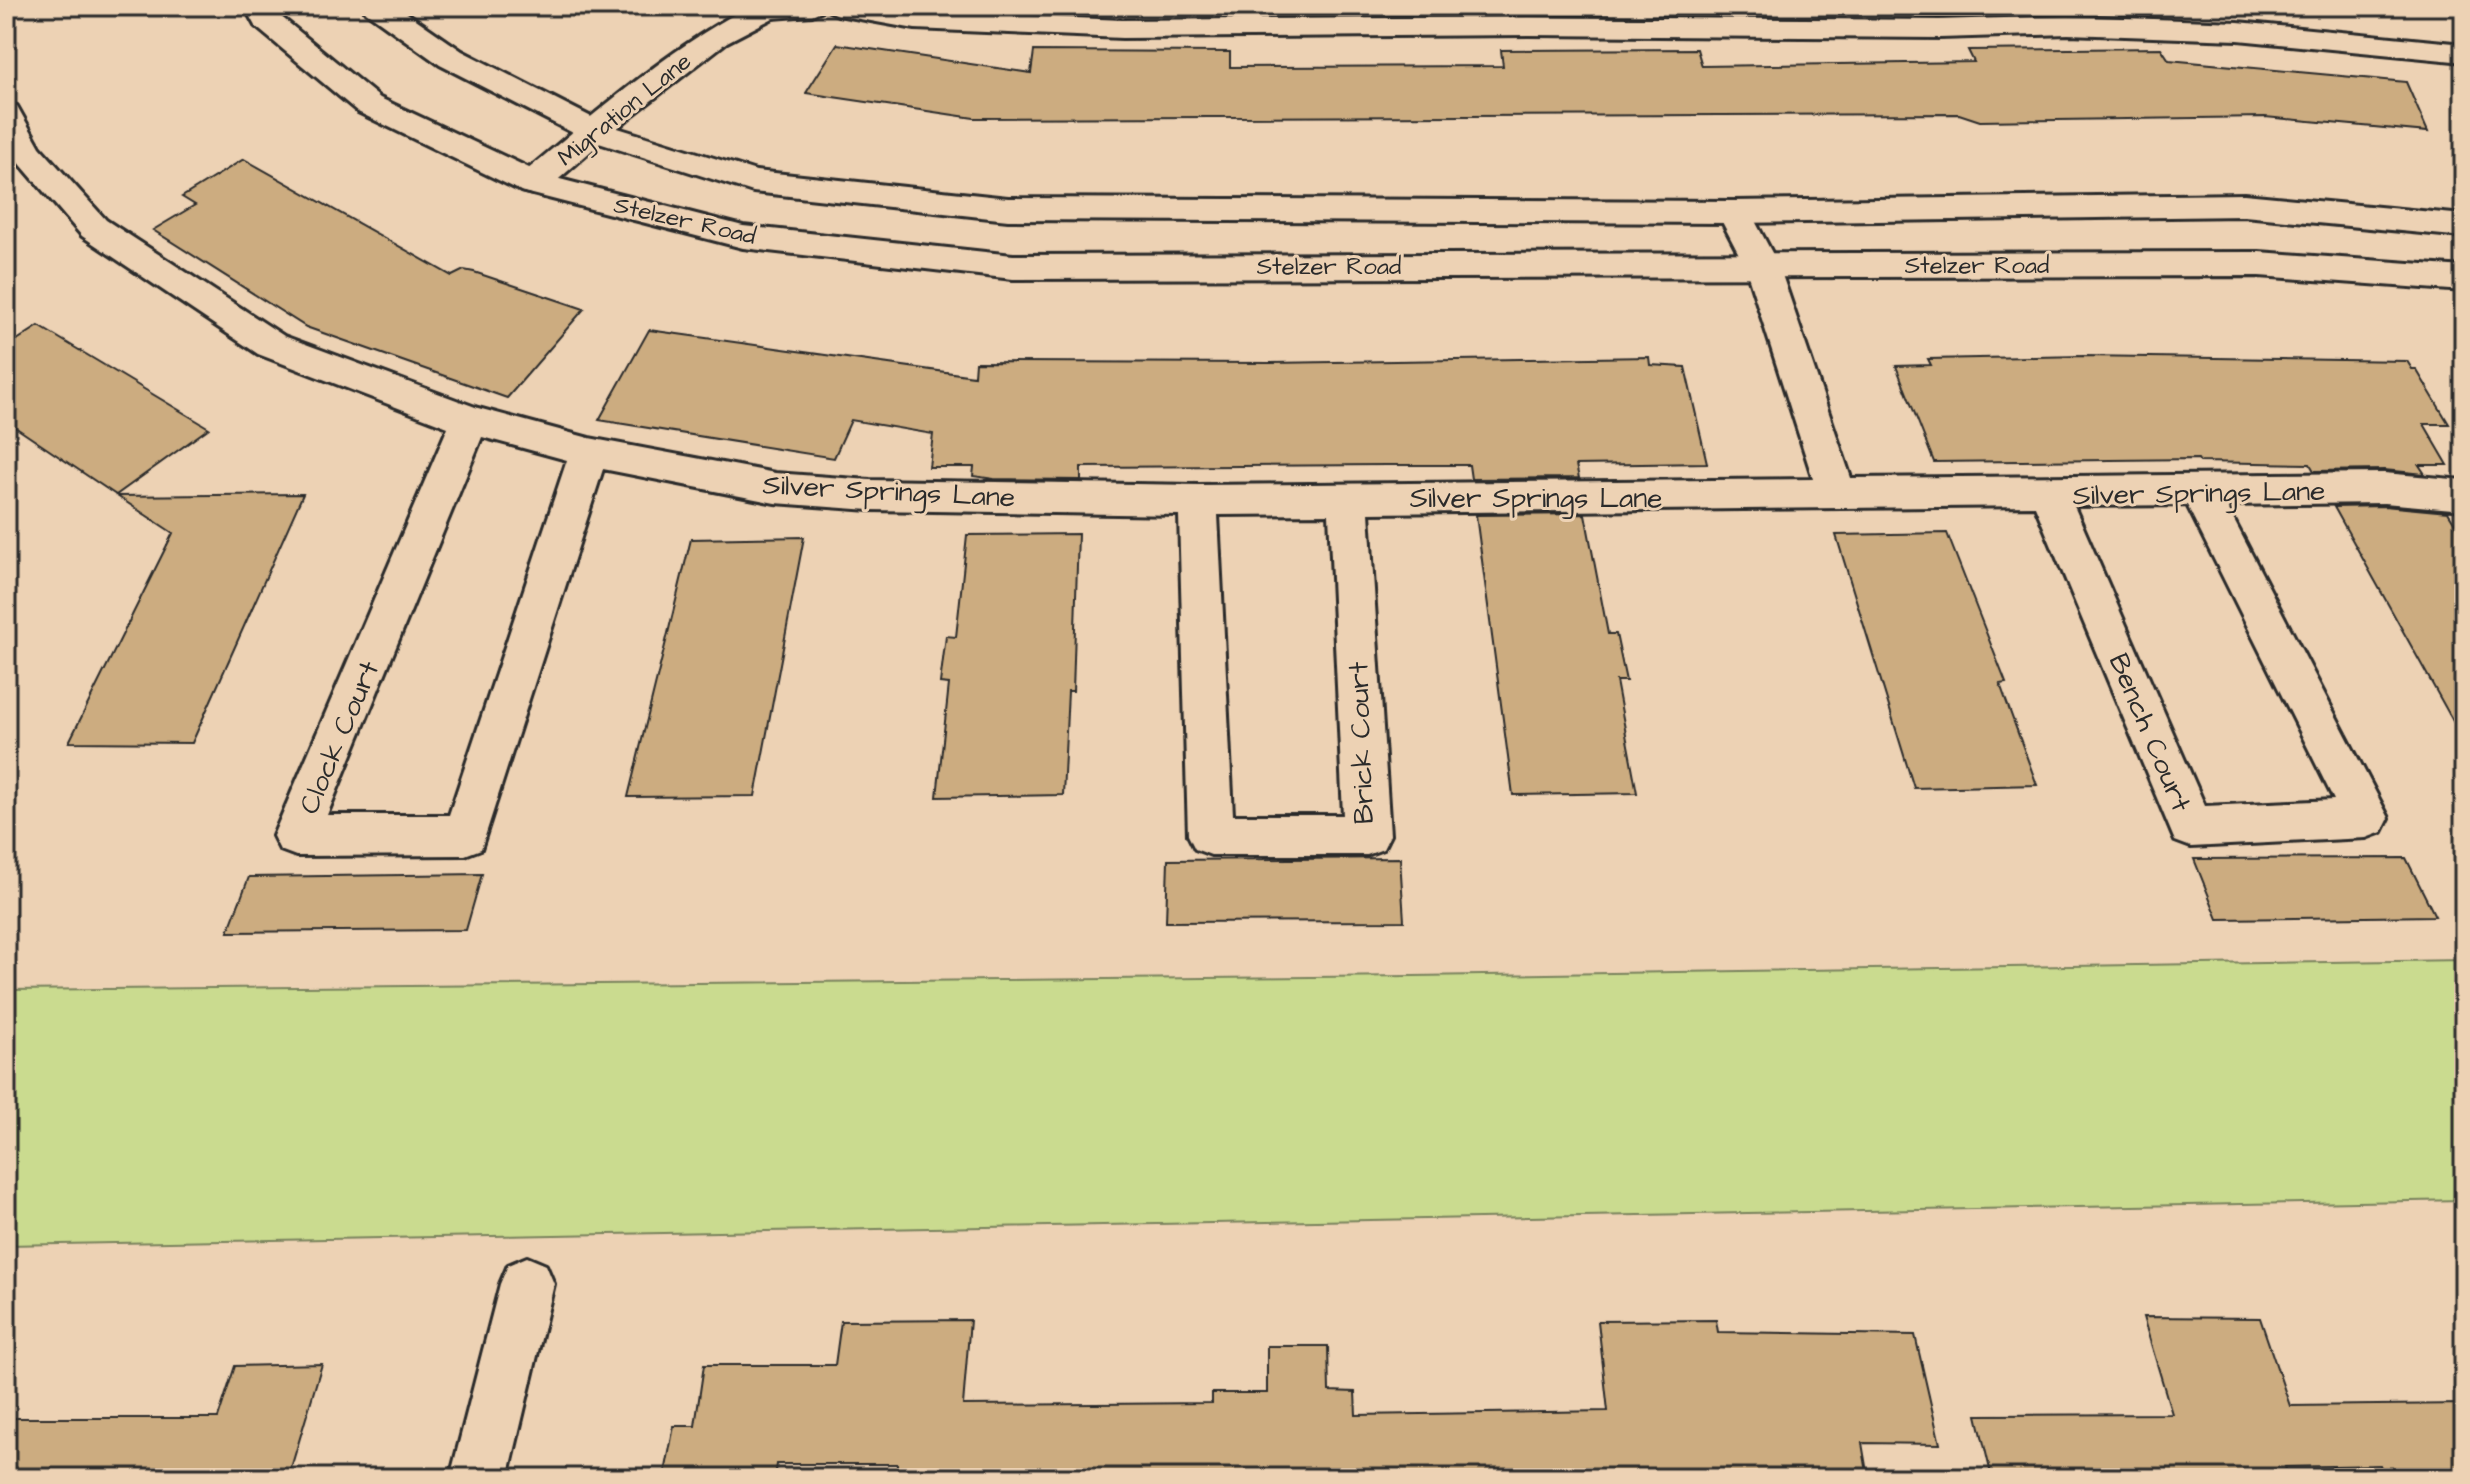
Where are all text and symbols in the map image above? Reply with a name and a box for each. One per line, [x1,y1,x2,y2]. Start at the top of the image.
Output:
street label: Migration Lane [550,45,700,175]
street label: Stelzer Road [610,188,759,254]
street label: Stelzer Road [1905,249,2049,283]
street label: Stelzer Road [1257,250,1401,284]
street label: Silver Springs Lane [762,465,1016,519]
street label: Silver Springs Lane [2072,472,2326,516]
street label: Silver Springs Lane [1410,479,1662,519]
street label: Bench Court [2099,647,2201,818]
street label: Clock Court [290,654,389,820]
street label: Brick Court [1339,661,1384,825]

